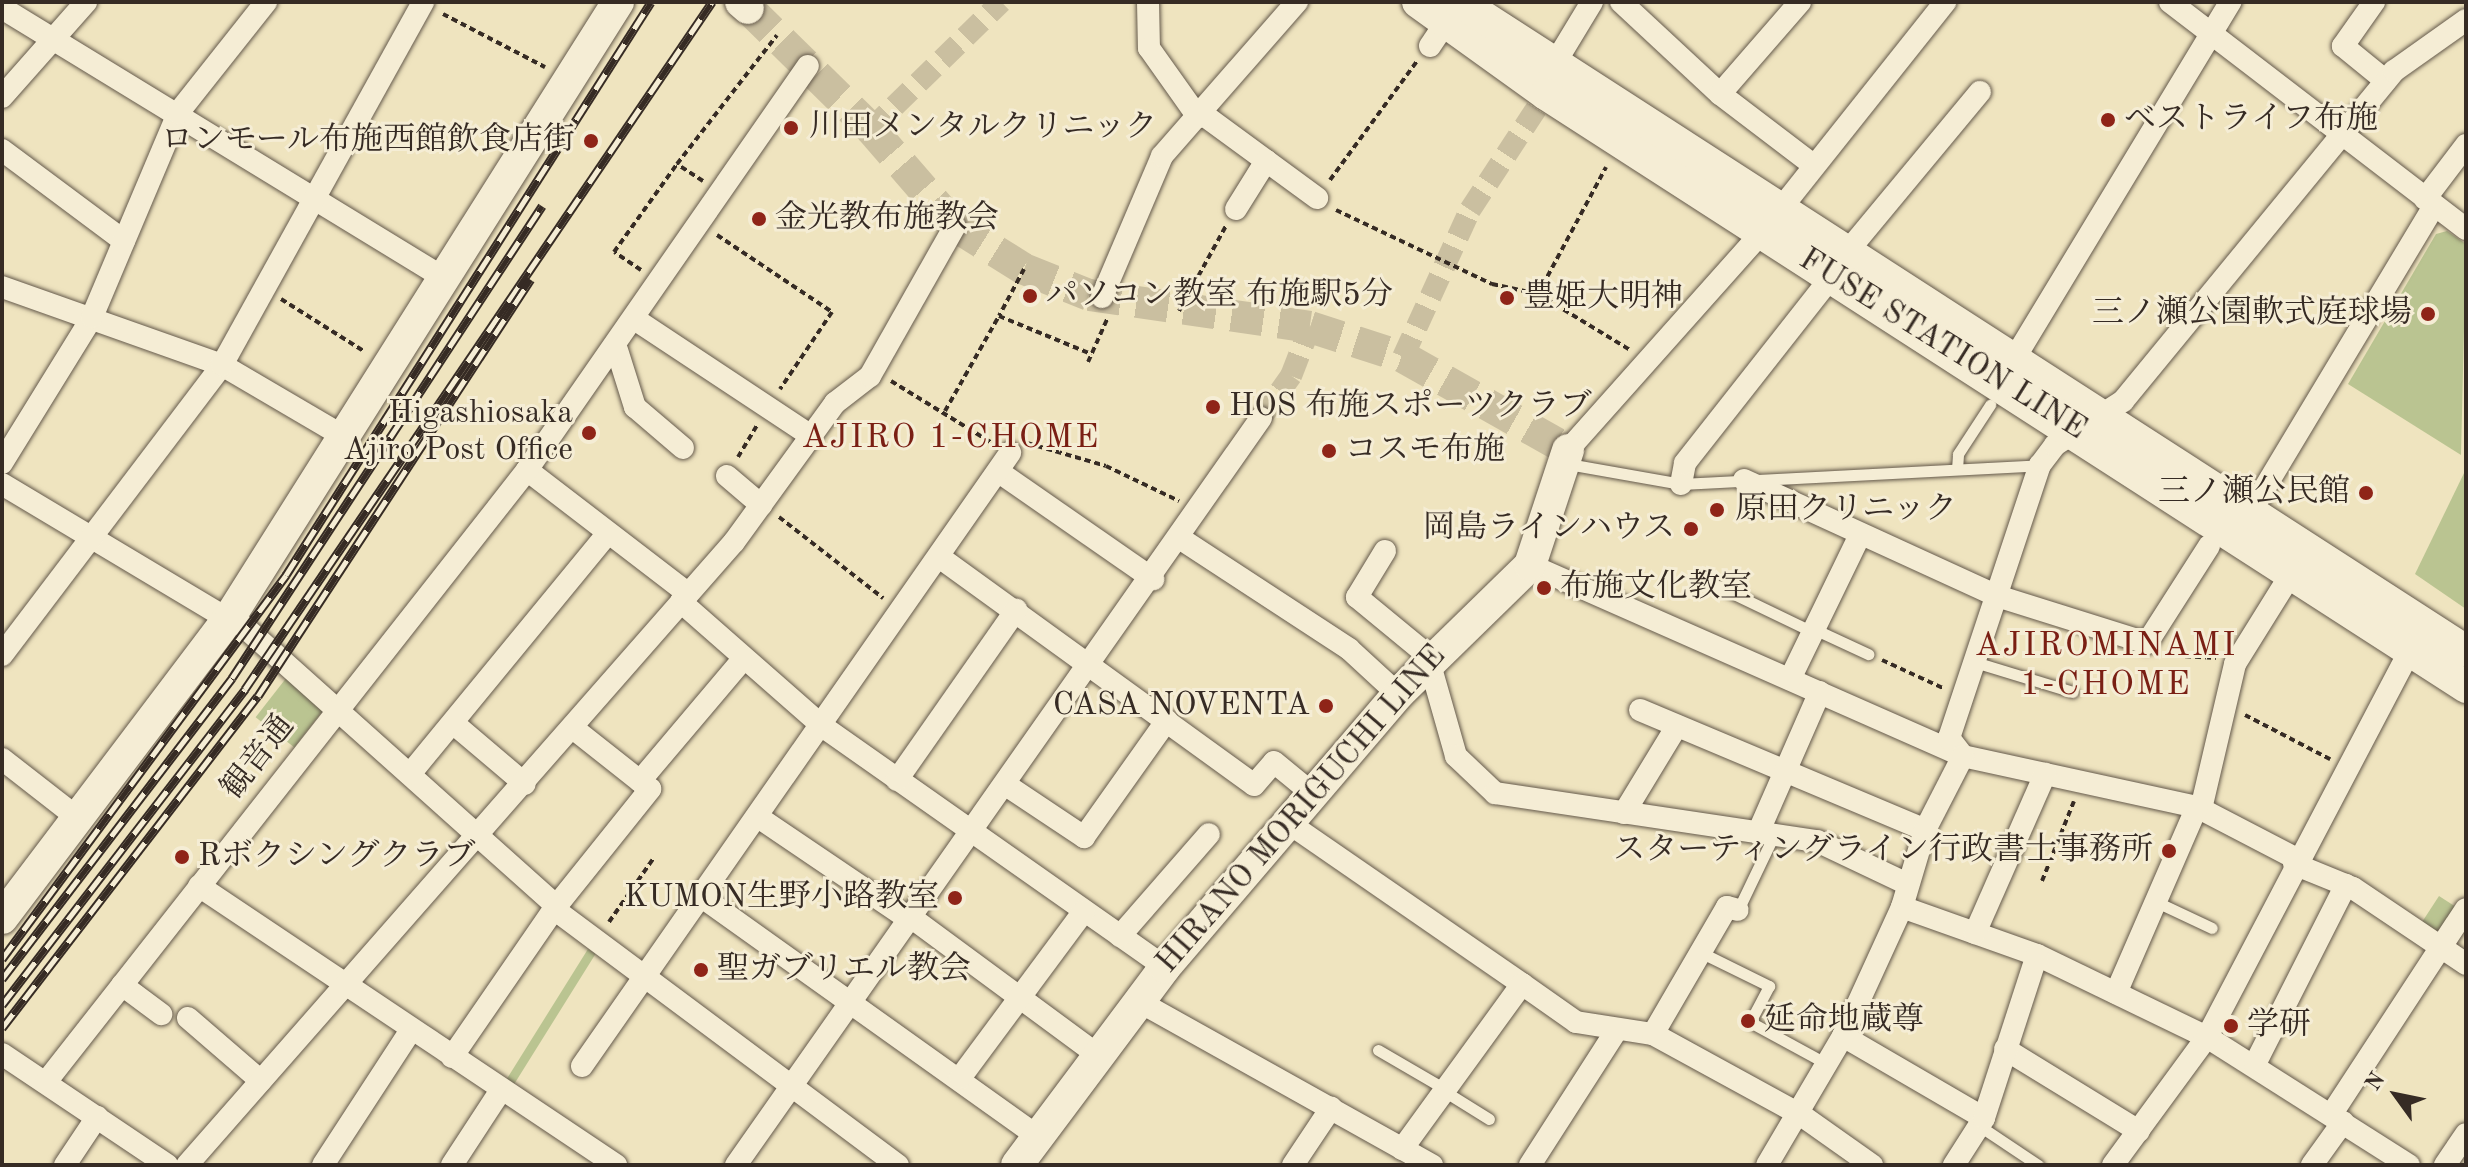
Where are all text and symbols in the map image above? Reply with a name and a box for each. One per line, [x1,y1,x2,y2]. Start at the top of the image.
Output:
place label: ベストライフ布施 [2124,101,2380,139]
place label: 川田メンタルクリニック [809,109,1161,147]
marker: ベストライフ布施 [2099,111,2117,129]
marker: 川田メンタルクリニック [780,117,802,139]
place label: ロンモール布施西館飲食店街 [160,122,575,160]
marker: ロンモール布施西館飲食店街 [582,132,600,150]
place label: 金光教布施教会 [775,200,999,238]
marker: 金光教布施教会 [750,210,768,228]
street label: FUSE STATION LINE [1791,241,2093,449]
place label: パソコン教室 布施駅5分 [1046,277,1394,315]
place label: 豊姫大明神 [1523,279,1683,317]
marker: パソコン教室 布施駅5分 [1021,287,1039,305]
marker: 豊姫大明神 [1498,289,1516,307]
place label: 三ノ瀬公園軟式庭球場 [2092,295,2412,333]
marker: 三ノ瀬公園軟式庭球場 [2419,305,2437,323]
place label: HOS 布施スポーツクラブ [1229,388,1593,426]
place label: Higashiosaka Ajiro Post Office [343,396,573,471]
marker: HOS 布施スポーツクラブ [1204,398,1222,416]
district label: AJIRO 1-CHOME [801,419,1101,459]
marker: Higashiosaka Ajiro Post Office [580,424,598,442]
place label: コスモ布施 [1345,432,1505,470]
marker: コスモ布施 [1320,442,1338,460]
place label: 三ノ瀬公民館 [2158,474,2350,512]
marker: 三ノ瀬公民館 [2357,484,2375,502]
place label: 原田クリニック [1735,491,1959,529]
marker: 原田クリニック [1706,499,1728,521]
place label: 岡島ラインハウス [1419,510,1675,548]
marker: 岡島ラインハウス [1682,520,1700,538]
place label: 布施文化教室 [1560,569,1752,607]
marker: 布施文化教室 [1535,579,1553,597]
district label: AJIROMINAMI 1-CHOME [1975,626,2237,706]
street label: HIRANO MORIGUCHI LINE [1149,638,1455,982]
place label: CASA NOVENTA [1053,687,1310,725]
marker: CASA NOVENTA [1317,697,1335,715]
street label: 観音通 [214,708,304,808]
place label: スターティングライン行政書士事務所 [1609,832,2153,870]
place label: Rボクシングクラブ [198,838,477,876]
marker: スターティングライン行政書士事務所 [2160,842,2178,860]
marker: Rボクシングクラブ [173,848,191,866]
place label: KUMON生野小路教室 [624,879,939,917]
marker: KUMON生野小路教室 [946,889,964,907]
place label: 聖ガブリエル教会 [717,951,973,989]
marker: 聖ガブリエル教会 [692,961,710,979]
place label: 延命地蔵尊 [1764,1002,1924,1040]
place label: 学研 [2247,1007,2311,1045]
marker: 延命地蔵尊 [1739,1012,1757,1030]
marker: 学研 [2222,1017,2240,1035]
north arrow [2356,1055,2436,1135]
text: N [2362,1069,2390,1095]

